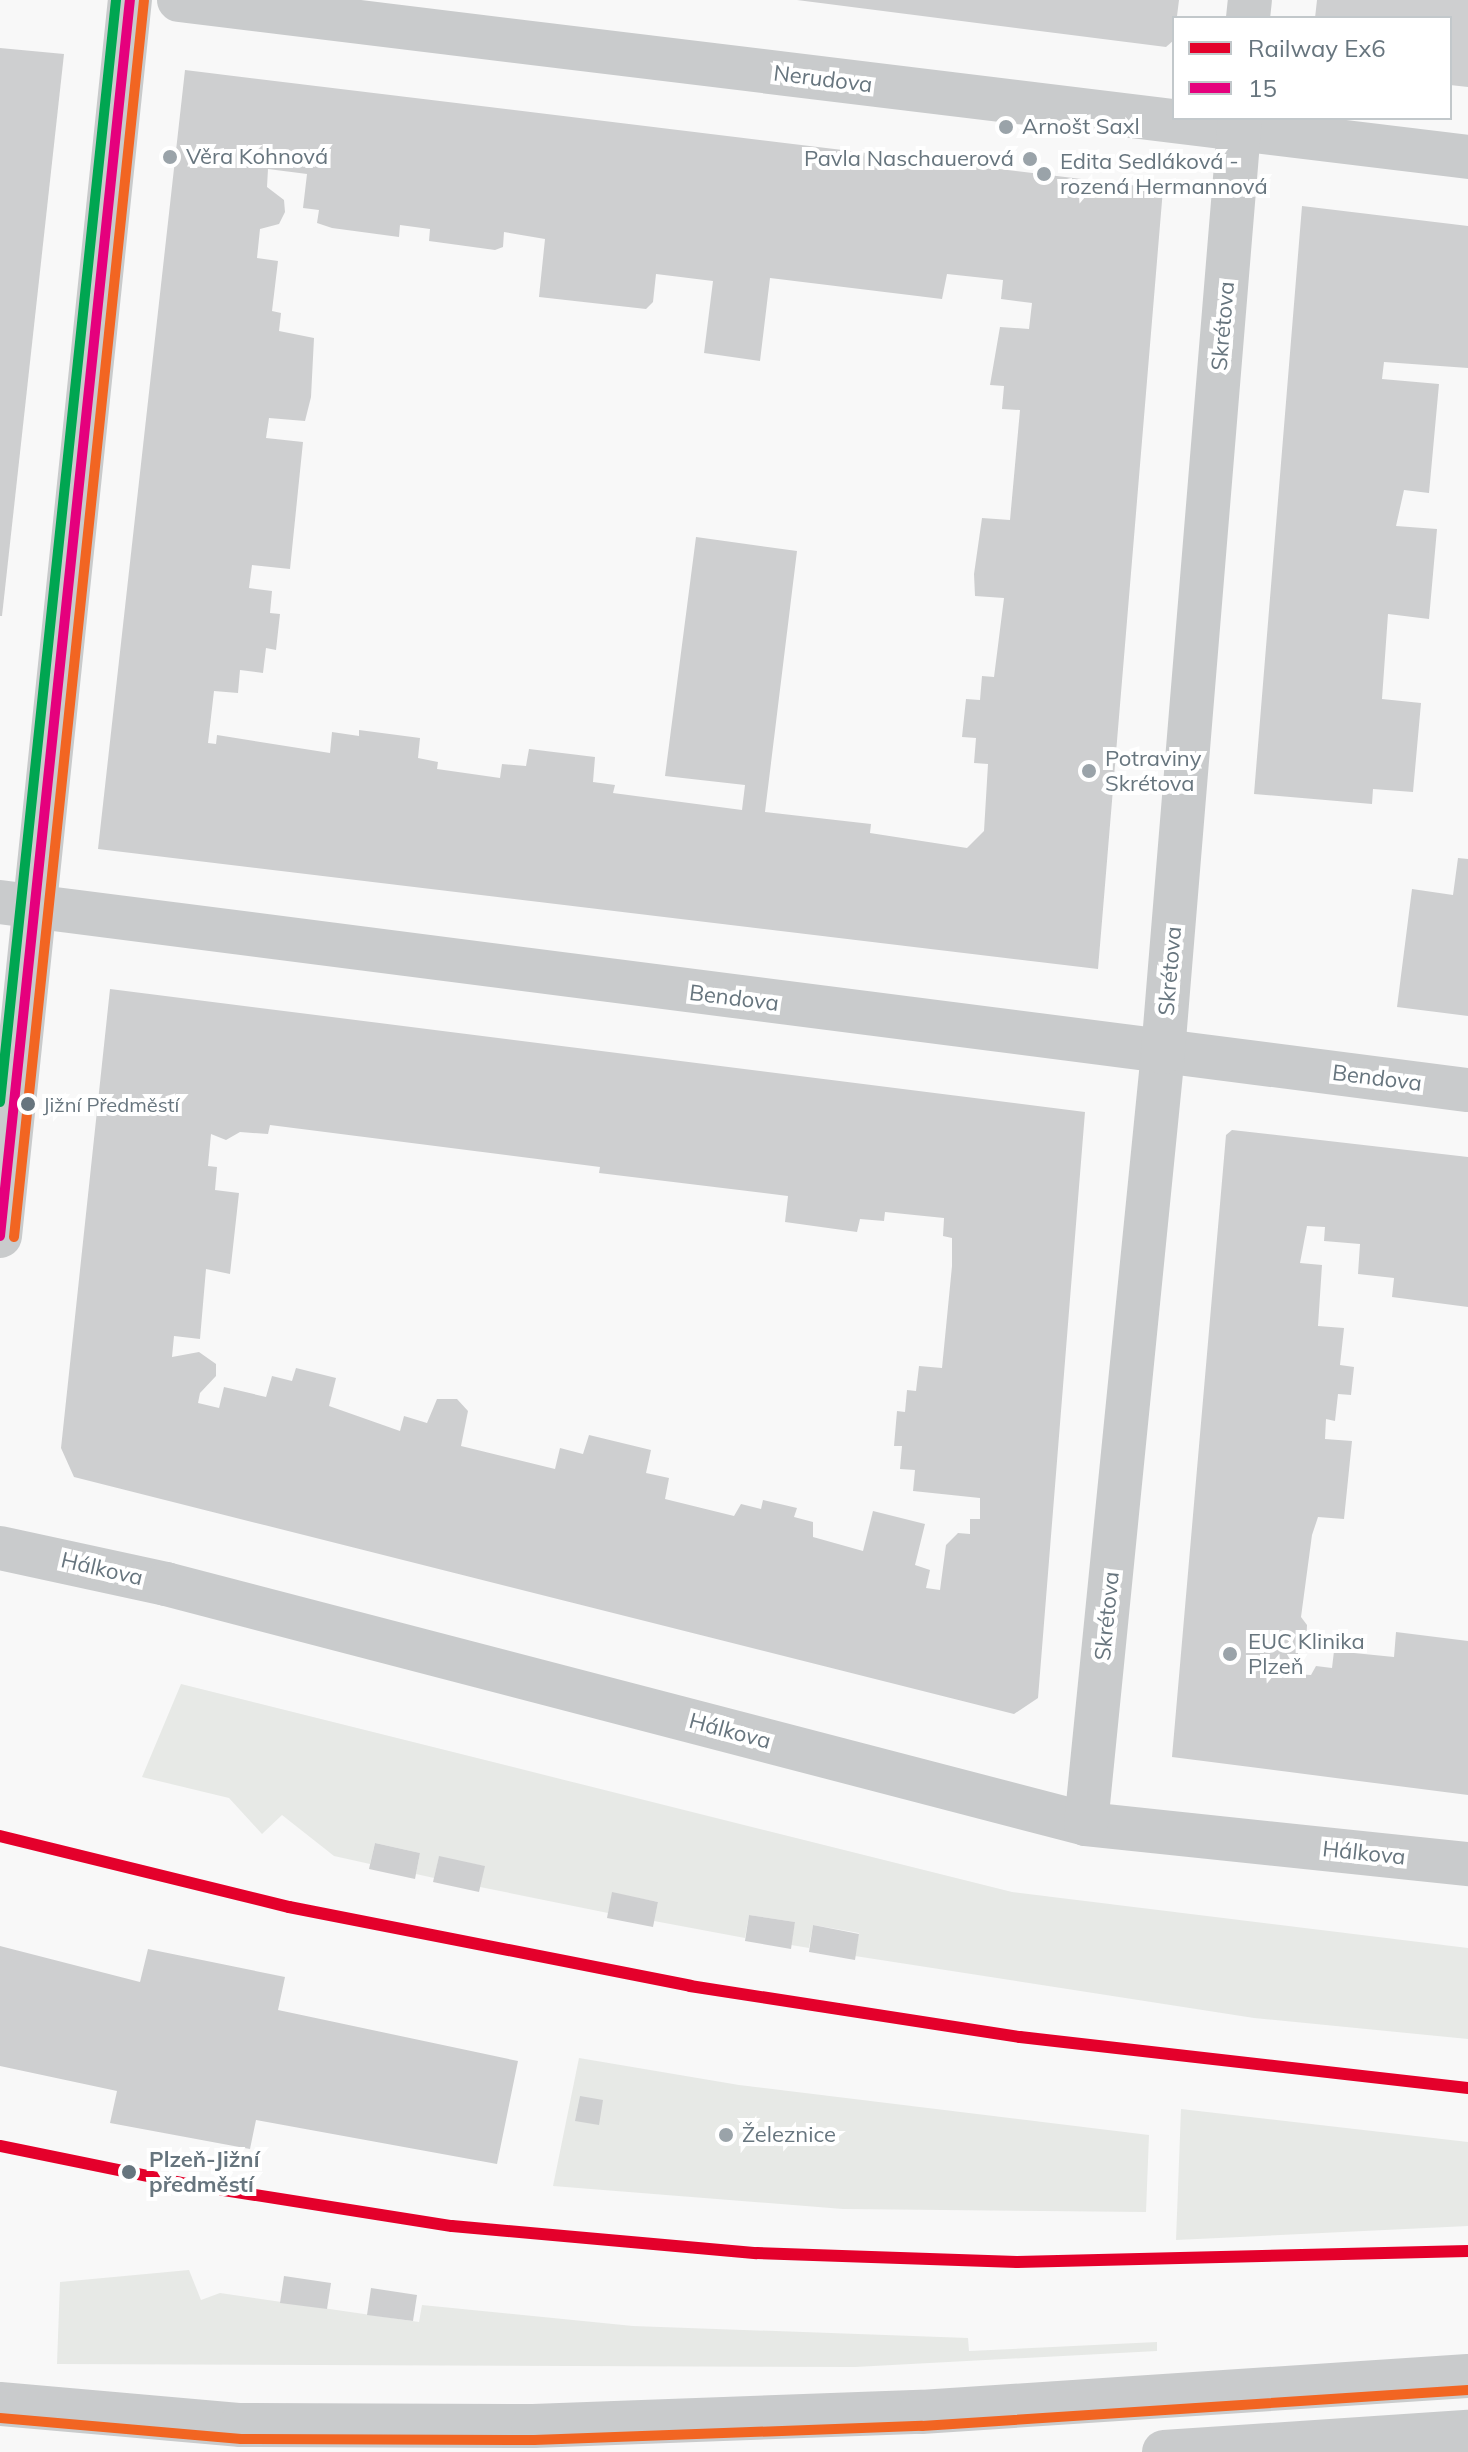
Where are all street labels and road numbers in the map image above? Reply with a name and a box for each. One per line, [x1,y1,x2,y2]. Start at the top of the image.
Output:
street label: Nerudova [772,60,874,98]
street label: Skrétova [1206,280,1240,372]
street label: Skrétova [1153,925,1187,1017]
street label: Bendova [688,979,780,1017]
street label: Bendova [1331,1059,1423,1097]
street label: Hálkova [58,1547,146,1591]
street label: Skrétova [1089,1570,1125,1662]
street label: Hálkova [686,1707,774,1755]
street label: Hálkova [1321,1836,1407,1870]

